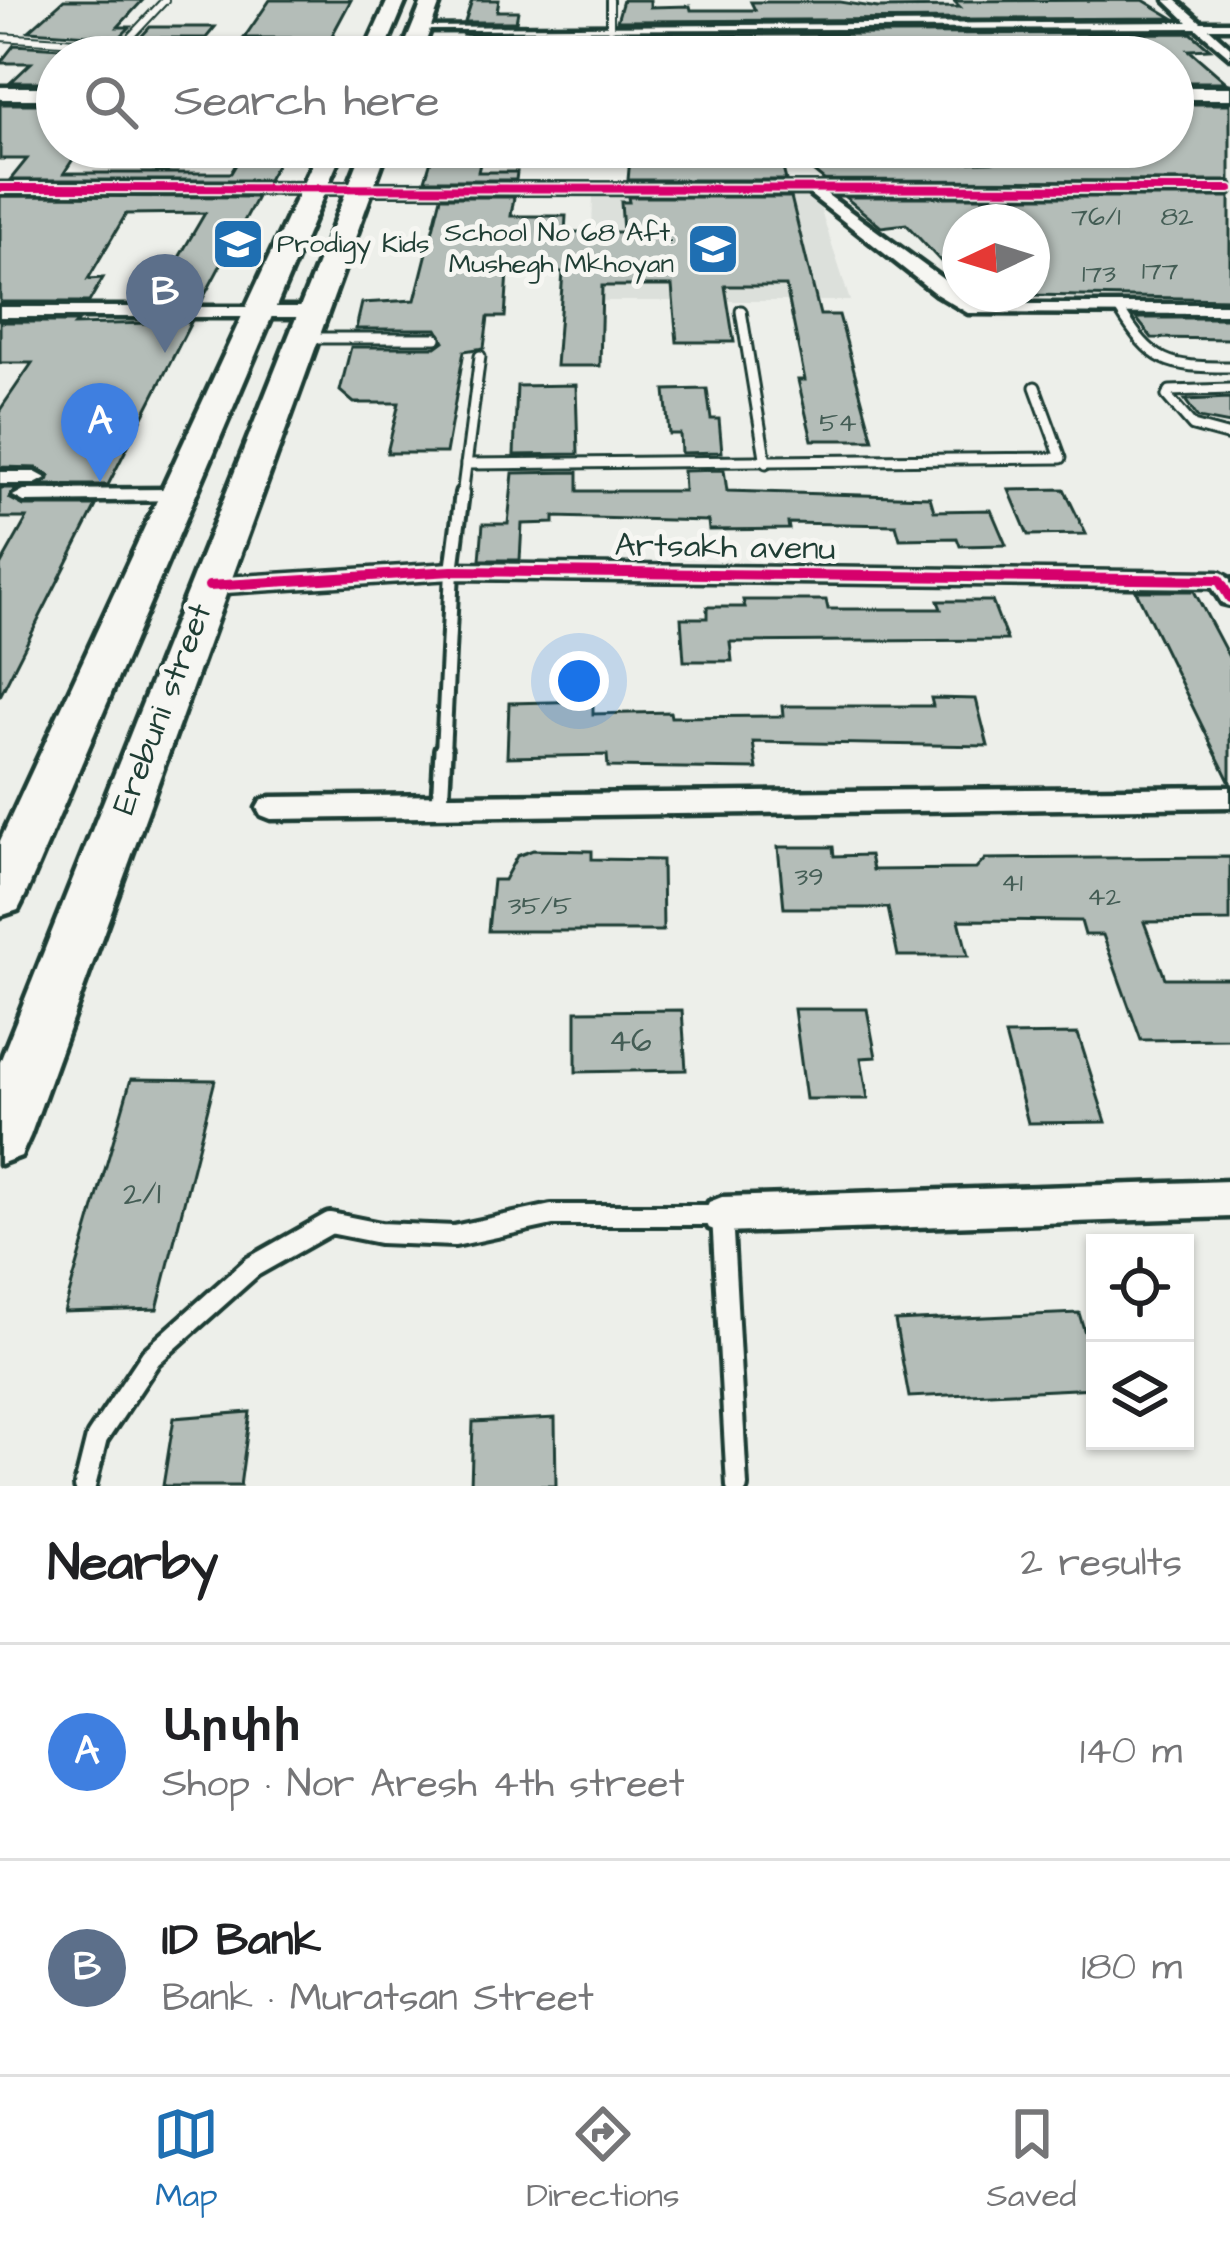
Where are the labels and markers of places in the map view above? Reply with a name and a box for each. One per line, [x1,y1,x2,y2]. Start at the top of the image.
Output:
place label: School No 68 Aft. Mushegh Mkhoyan [445,214,674,284]
school or university icon: Prodigy Kids [210,216,266,272]
school or university icon: School No 68 Aft. Mushegh Mkhoyan [685,221,741,277]
place label: Prodigy Kids [277,225,430,264]
pin: B [126,254,204,353]
pin: A [61,383,139,482]

